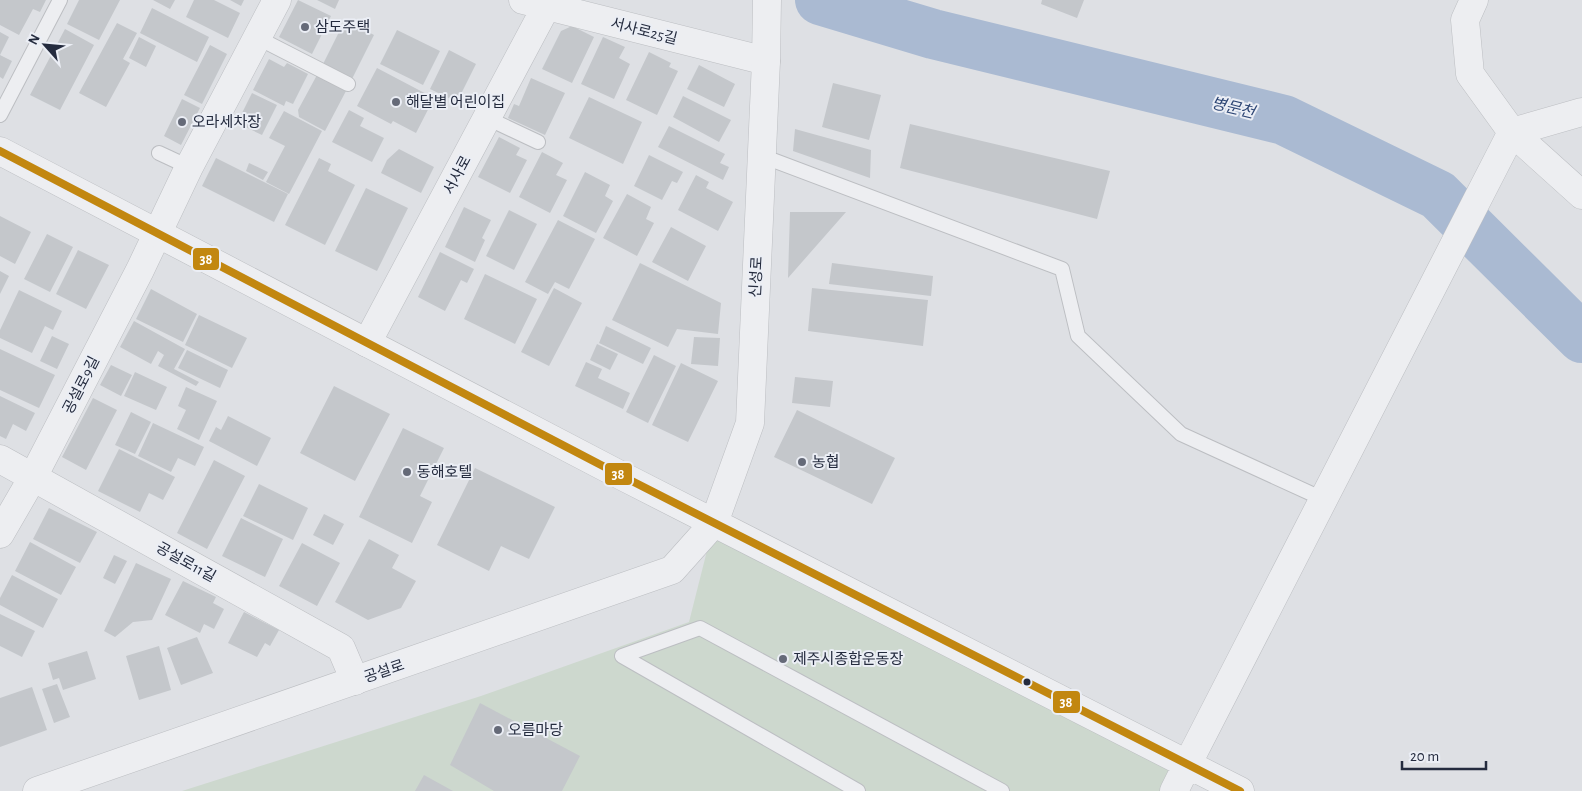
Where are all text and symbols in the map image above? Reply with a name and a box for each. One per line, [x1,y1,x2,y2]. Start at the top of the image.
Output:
street label: 서사로25길 [609,15,679,47]
place label: 삼도주택 [315,19,370,35]
north arrow [20,20,70,70]
marker: 삼도주택 [299,21,311,33]
text: N [26,32,43,47]
place label: 해달별 어린이집 [406,94,505,110]
water label: 병문천 [1209,94,1259,122]
marker: 해달별 어린이집 [390,96,402,108]
place label: 오라세차장 [192,114,261,130]
marker: 오라세차장 [176,116,188,128]
street label: 서사로 [440,153,474,197]
line badge: 38 [192,247,220,271]
text: 38 [200,253,213,267]
street label: 신성로 [747,256,765,298]
street label: 공설로9길 [60,354,102,416]
place label: 농협 [812,454,840,470]
marker: 농협 [796,456,808,468]
line badge: 38 [604,462,633,486]
place label: 동해호텔 [417,464,472,480]
marker: 동해호텔 [401,466,413,478]
text: 38 [612,468,625,482]
street label: 공설로11길 [153,539,219,585]
place label: 제주시종합운동장 [793,651,904,667]
marker: 제주시종합운동장 [777,653,789,665]
street label: 공설로 [362,657,406,685]
unlabelled marker [1022,677,1032,687]
line badge: 38 [1052,690,1081,714]
text: 38 [1060,696,1073,710]
place label: 오름마당 [508,722,563,738]
marker: 오름마당 [492,724,504,736]
scale bar [1402,738,1486,770]
text: 20 m [1410,749,1439,764]

